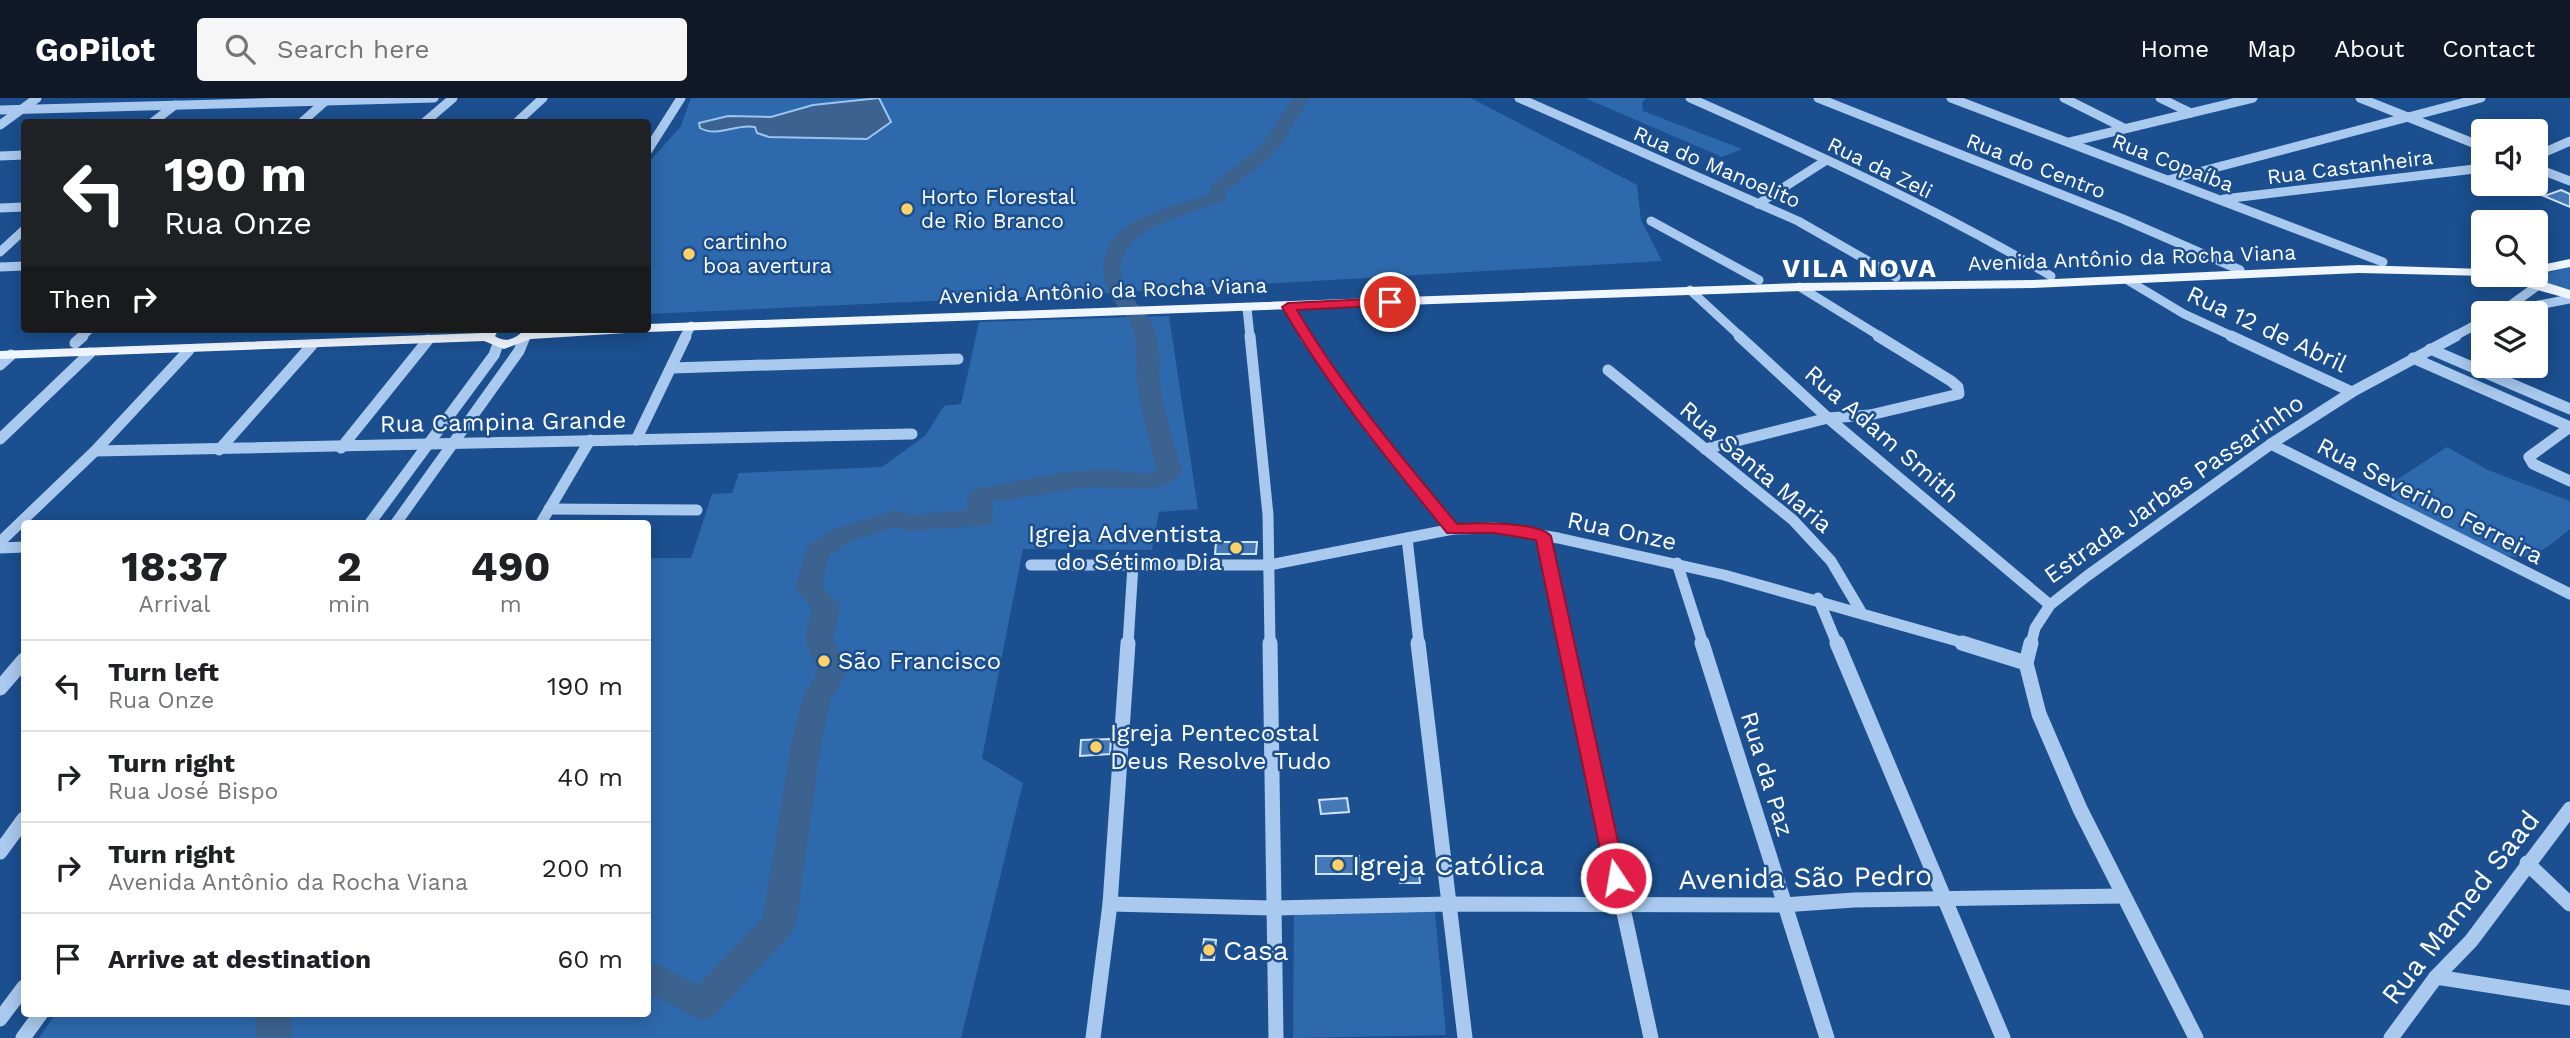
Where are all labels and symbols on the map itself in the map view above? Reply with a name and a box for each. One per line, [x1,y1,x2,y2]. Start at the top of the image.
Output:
street label: Rua do Manoelito [1630,120,1804,213]
street label: Rua do Centro [1963,127,2109,204]
street label: Rua Copaíba [2109,128,2237,197]
street label: Rua da Zeli [1824,131,1937,204]
street label: Rua Castanheira [2265,144,2435,189]
place label: Horto Florestal de Rio Branco [921,184,1076,233]
marker: Horto Florestal de Rio Branco [899,201,915,217]
place label: cartinho boa avertura [703,229,832,278]
street label: Avenida Antônio da Rocha Viana [1967,239,2297,276]
marker: cartinho boa avertura [681,246,697,262]
district label: VILA NOVA [1782,253,1938,283]
street label: Avenida Antônio da Rocha Viana [938,272,1268,309]
pin [1360,272,1420,332]
street label: Rua 12 de Abril [2183,280,2352,379]
street label: Rua Adam Smith [1799,359,1965,509]
street label: Estrada Jarbas Passarinho [2039,389,2309,589]
street label: Rua Santa Maria [1674,395,1838,539]
street label: Rua Campina Grande [380,406,626,438]
street label: Rua Severino Ferreira [2312,432,2548,570]
street label: Rua Onze [1565,506,1679,556]
place label: Igreja Adventista do Sétimo Dia [1028,520,1222,576]
marker: Igreja Adventista do Sétimo Dia [1228,540,1244,556]
place label: São Francisco [838,647,1001,675]
marker: São Francisco [816,653,832,669]
street label: Rua da Paz [1735,708,1799,840]
place label: Igreja Pentecostal Deus Resolve Tudo [1110,719,1331,775]
marker: Igreja Pentecostal Deus Resolve Tudo [1088,739,1104,755]
street label: Rua Mamed Saad [2374,804,2546,1011]
position arrow [1579,841,1653,915]
place label: Igreja Católica [1352,849,1545,882]
marker: Igreja Católica [1330,857,1346,873]
street label: Avenida São Pedro [1678,859,1932,896]
place label: Casa [1223,934,1289,967]
marker: Casa [1201,942,1217,958]

